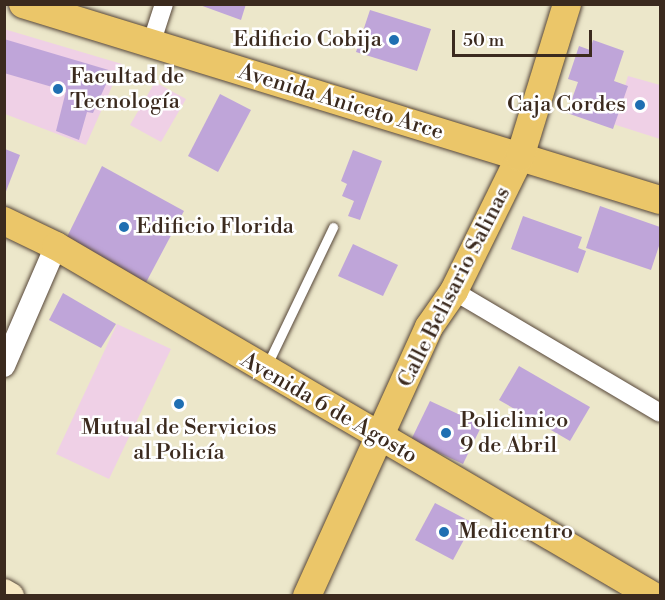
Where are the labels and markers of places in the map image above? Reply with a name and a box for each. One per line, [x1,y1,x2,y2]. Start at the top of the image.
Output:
place label: Edificio Cobija [233,27,382,53]
marker: Edificio Cobija [387,33,401,47]
place label: Facultad de Tecnología [70,63,184,114]
marker: Facultad de Tecnología [51,82,65,96]
place label: Caja Cordes [507,92,626,118]
marker: Caja Cordes [631,96,649,114]
place label: Edificio Florida [136,214,294,240]
marker: Edificio Florida [117,220,131,234]
marker: Mutual de Servicios al Policía [172,397,186,411]
place label: Policlinico 9 de Abril [460,407,568,458]
place label: Mutual de Servicios al Policía [81,414,277,466]
marker: Policlinico 9 de Abril [437,424,455,442]
place label: Medicentro [458,519,573,545]
marker: Medicentro [435,523,453,541]

